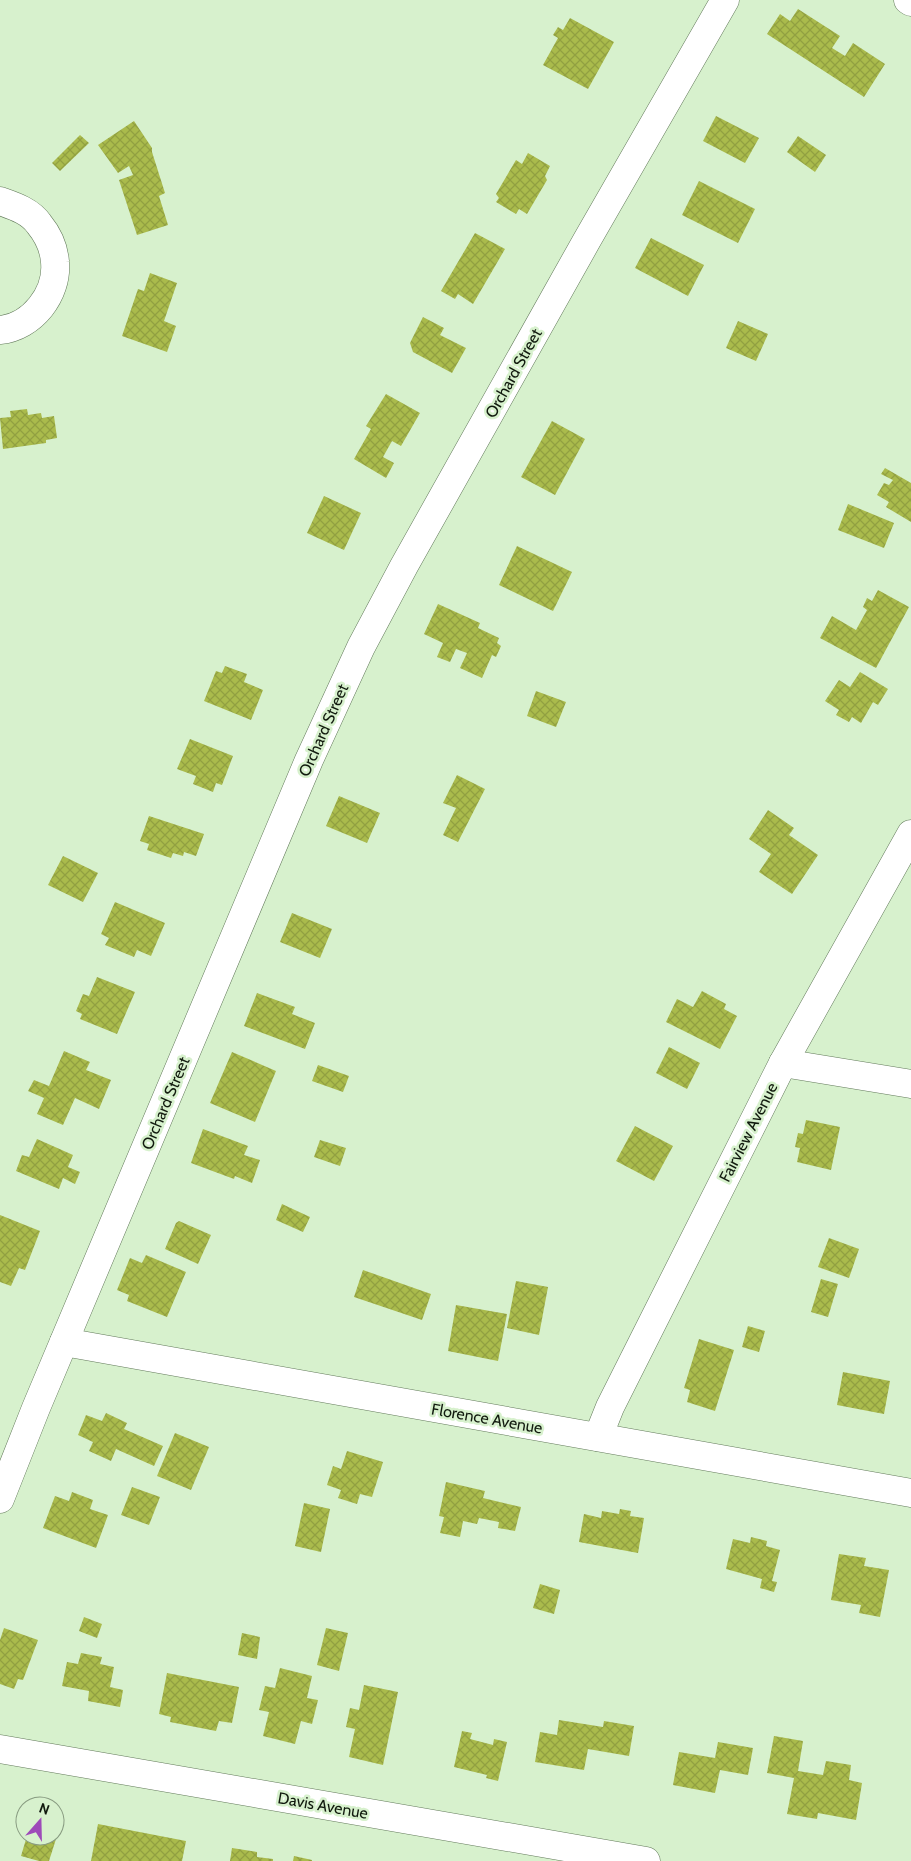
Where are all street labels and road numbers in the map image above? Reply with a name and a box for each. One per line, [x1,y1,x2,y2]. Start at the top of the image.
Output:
street label: Orchard Street [481,325,546,421]
street label: Orchard Street [295,681,353,779]
street label: Orchard Street [137,1053,194,1153]
street label: Fairview Avenue [715,1079,782,1185]
street label: Florence Avenue [430,1399,544,1438]
street label: Davis Avenue [276,1788,369,1823]

